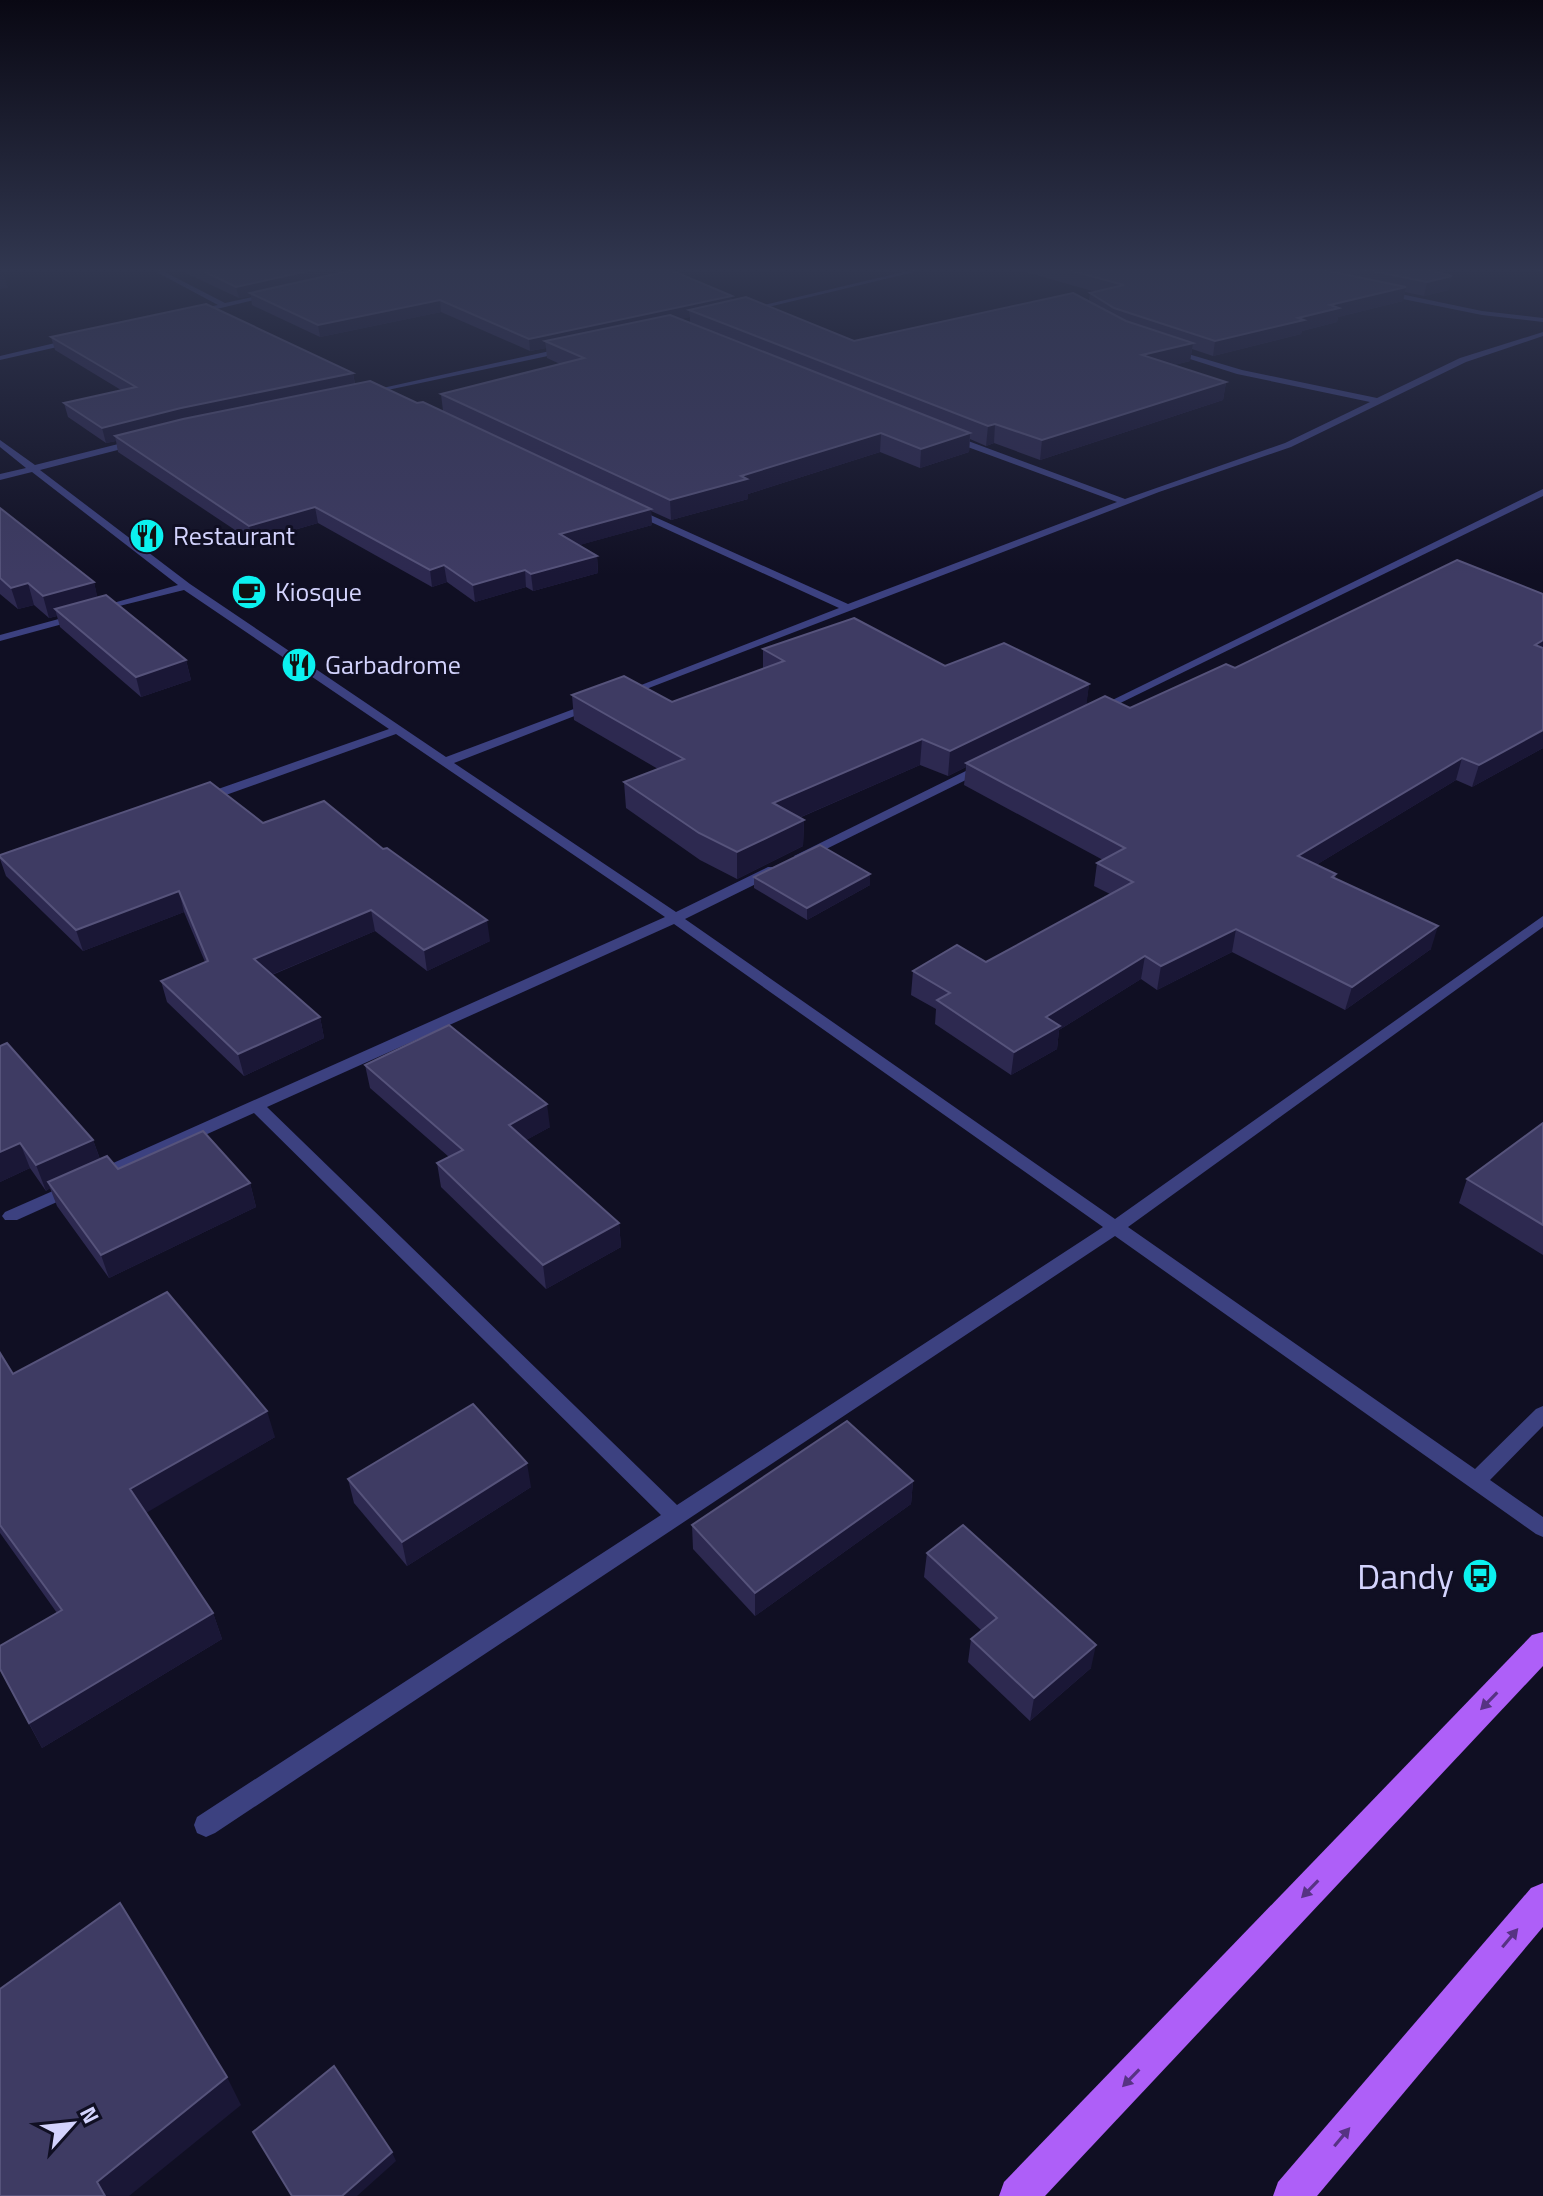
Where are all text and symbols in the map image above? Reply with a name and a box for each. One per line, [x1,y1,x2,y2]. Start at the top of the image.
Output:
place label: Restaurant [173,516,295,555]
restaurant icon: Restaurant [128,517,166,555]
place label: Kiosque [275,572,362,611]
cafe icon: Kiosque [230,573,268,611]
place label: Garbadrome [325,645,461,684]
restaurant icon: Garbadrome [280,646,318,684]
place label: Dandy [1357,1548,1454,1603]
bus stop icon: Dandy [1461,1557,1499,1595]
one-way arrow [1481,1691,1499,1710]
one-way arrow [1301,1880,1319,1899]
one-way arrow [1501,1929,1518,1949]
one-way arrow [1122,2068,1140,2087]
north arrow [32,2084,112,2164]
text: N [71,2100,108,2129]
one-way arrow [1333,2127,1350,2147]

